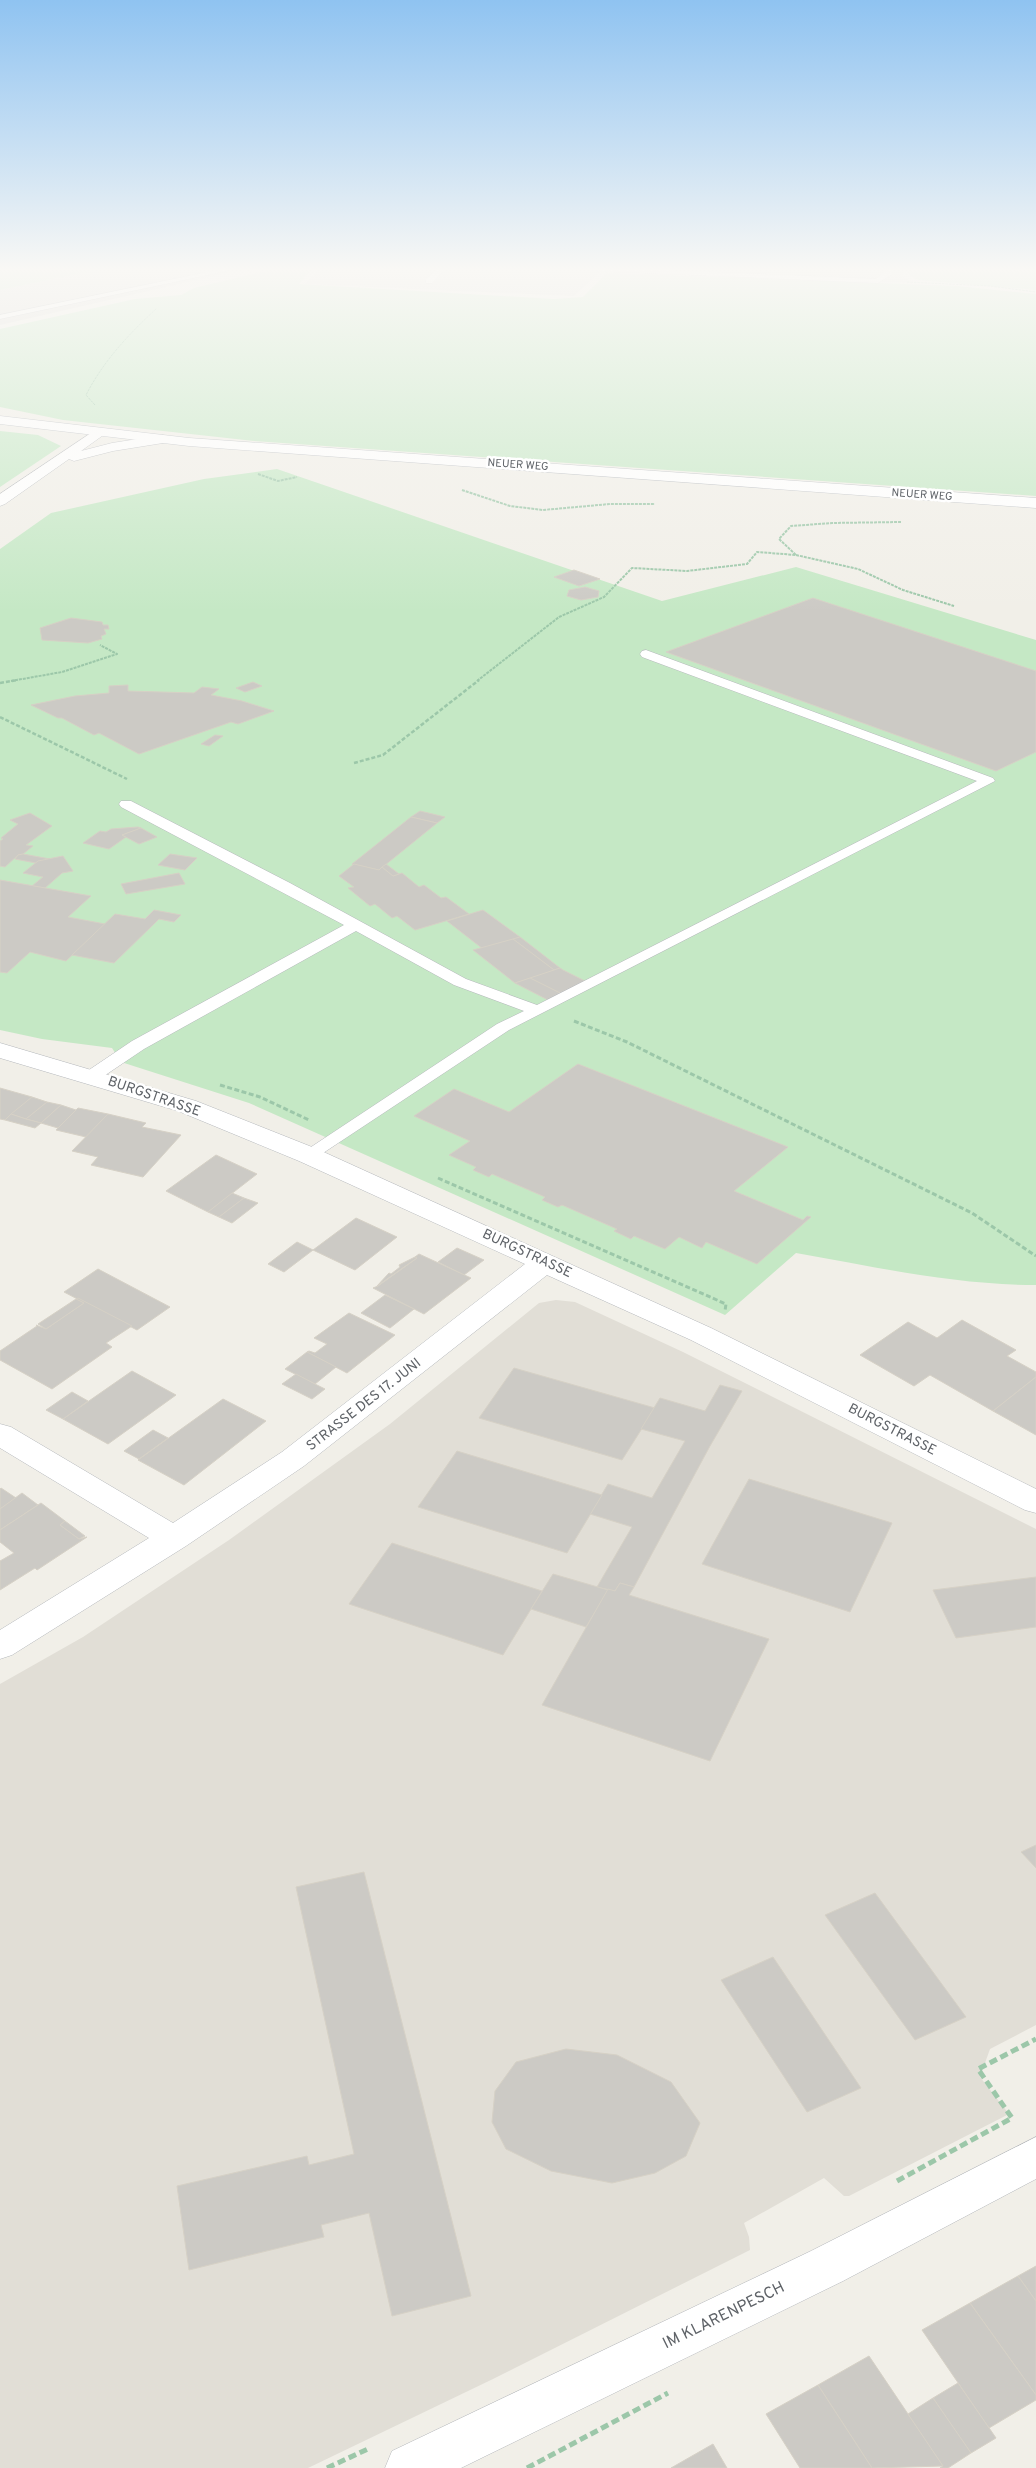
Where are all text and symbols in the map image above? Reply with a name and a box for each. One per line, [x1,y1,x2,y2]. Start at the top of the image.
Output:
street label: NEUER WEG [487,456,549,474]
street label: NEUER WEG [891,486,953,504]
street label: BURGSTRASSE [105,1073,203,1121]
street label: BURGSTRASSE [479,1226,575,1282]
street label: STRASSE DES 17. JUNI [303,1355,425,1455]
street label: BURGSTRASSE [845,1400,939,1460]
street label: IM KLARENPESCH [660,2278,788,2354]

